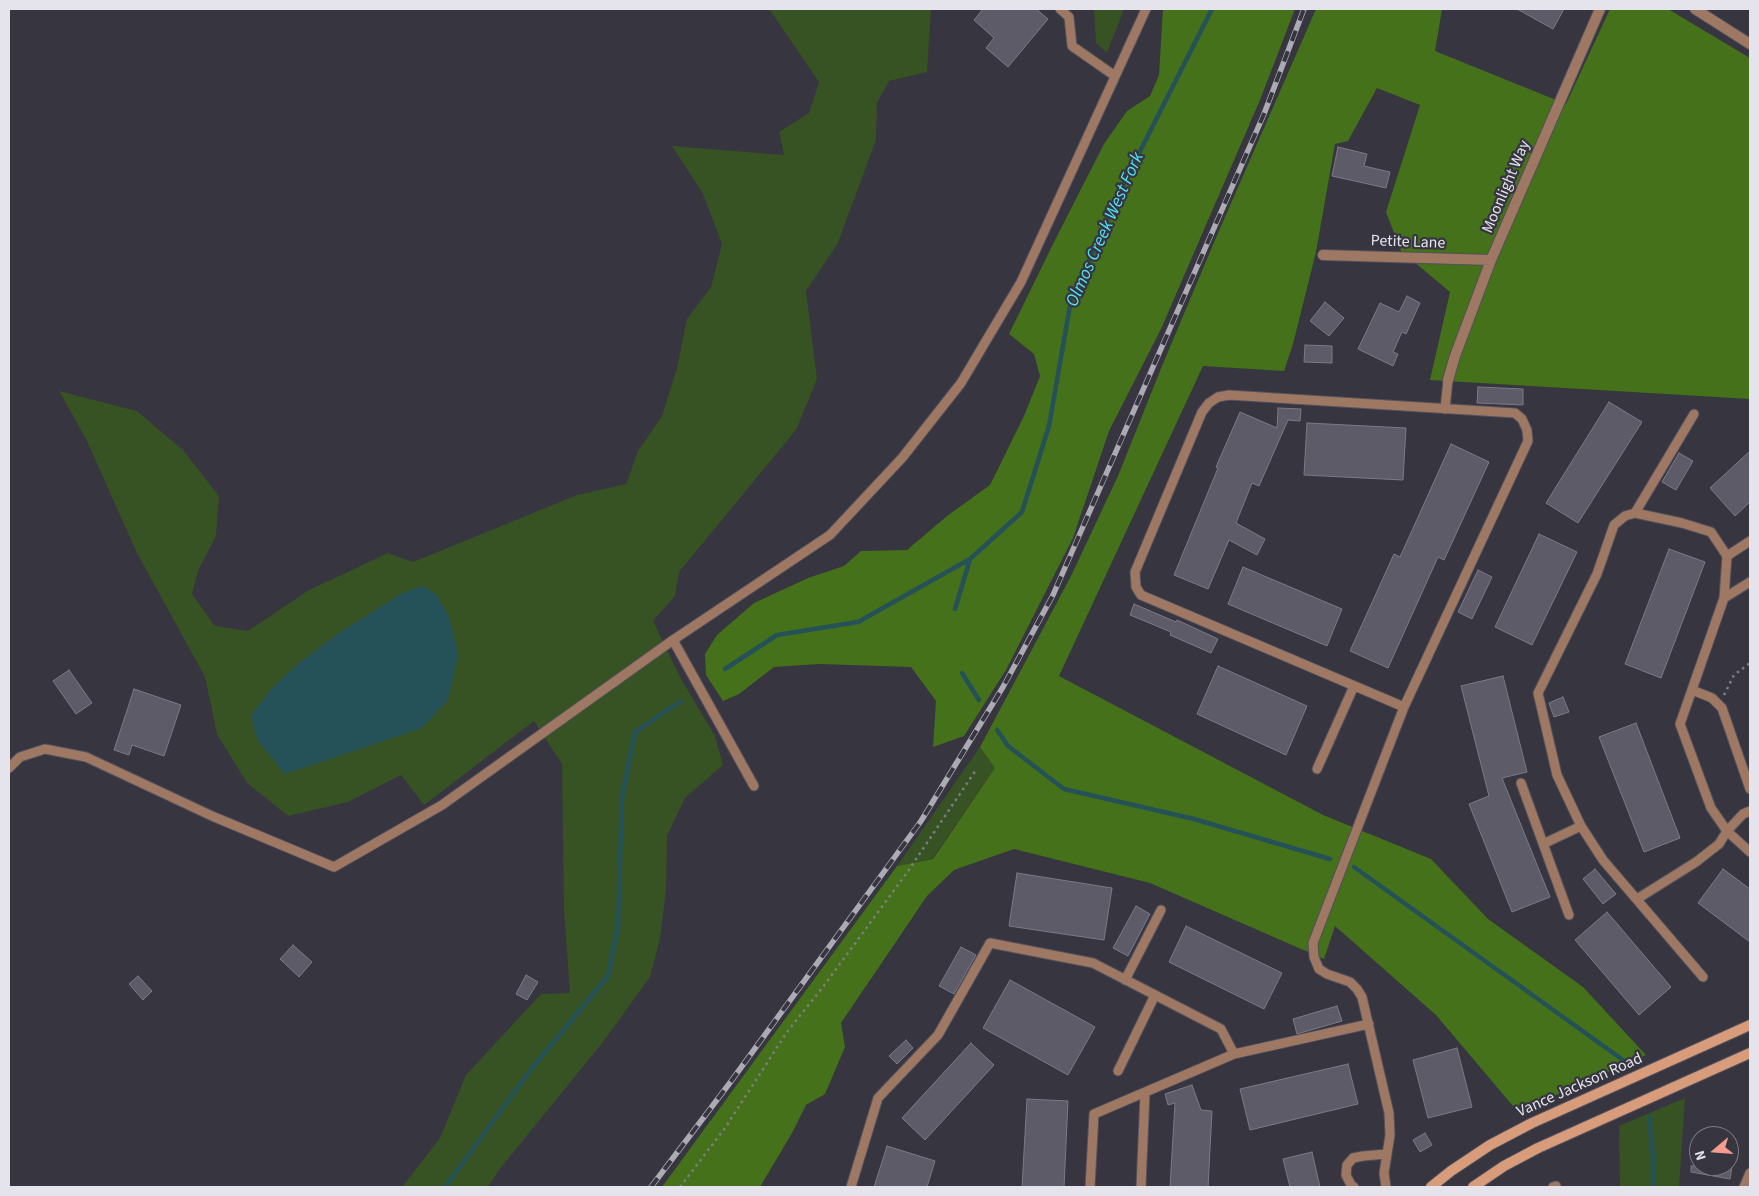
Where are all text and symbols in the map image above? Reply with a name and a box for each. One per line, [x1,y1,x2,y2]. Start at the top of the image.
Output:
street label: Moonlight Way [1479,138,1535,236]
water label: Olmos Creek West Fork [1062,149,1150,311]
street label: Petite Lane [1370,232,1446,254]
street label: Vance Jackson Road [1514,1050,1646,1122]
north arrow [1689,1126,1739,1176]
text: N [1690,1148,1712,1163]

